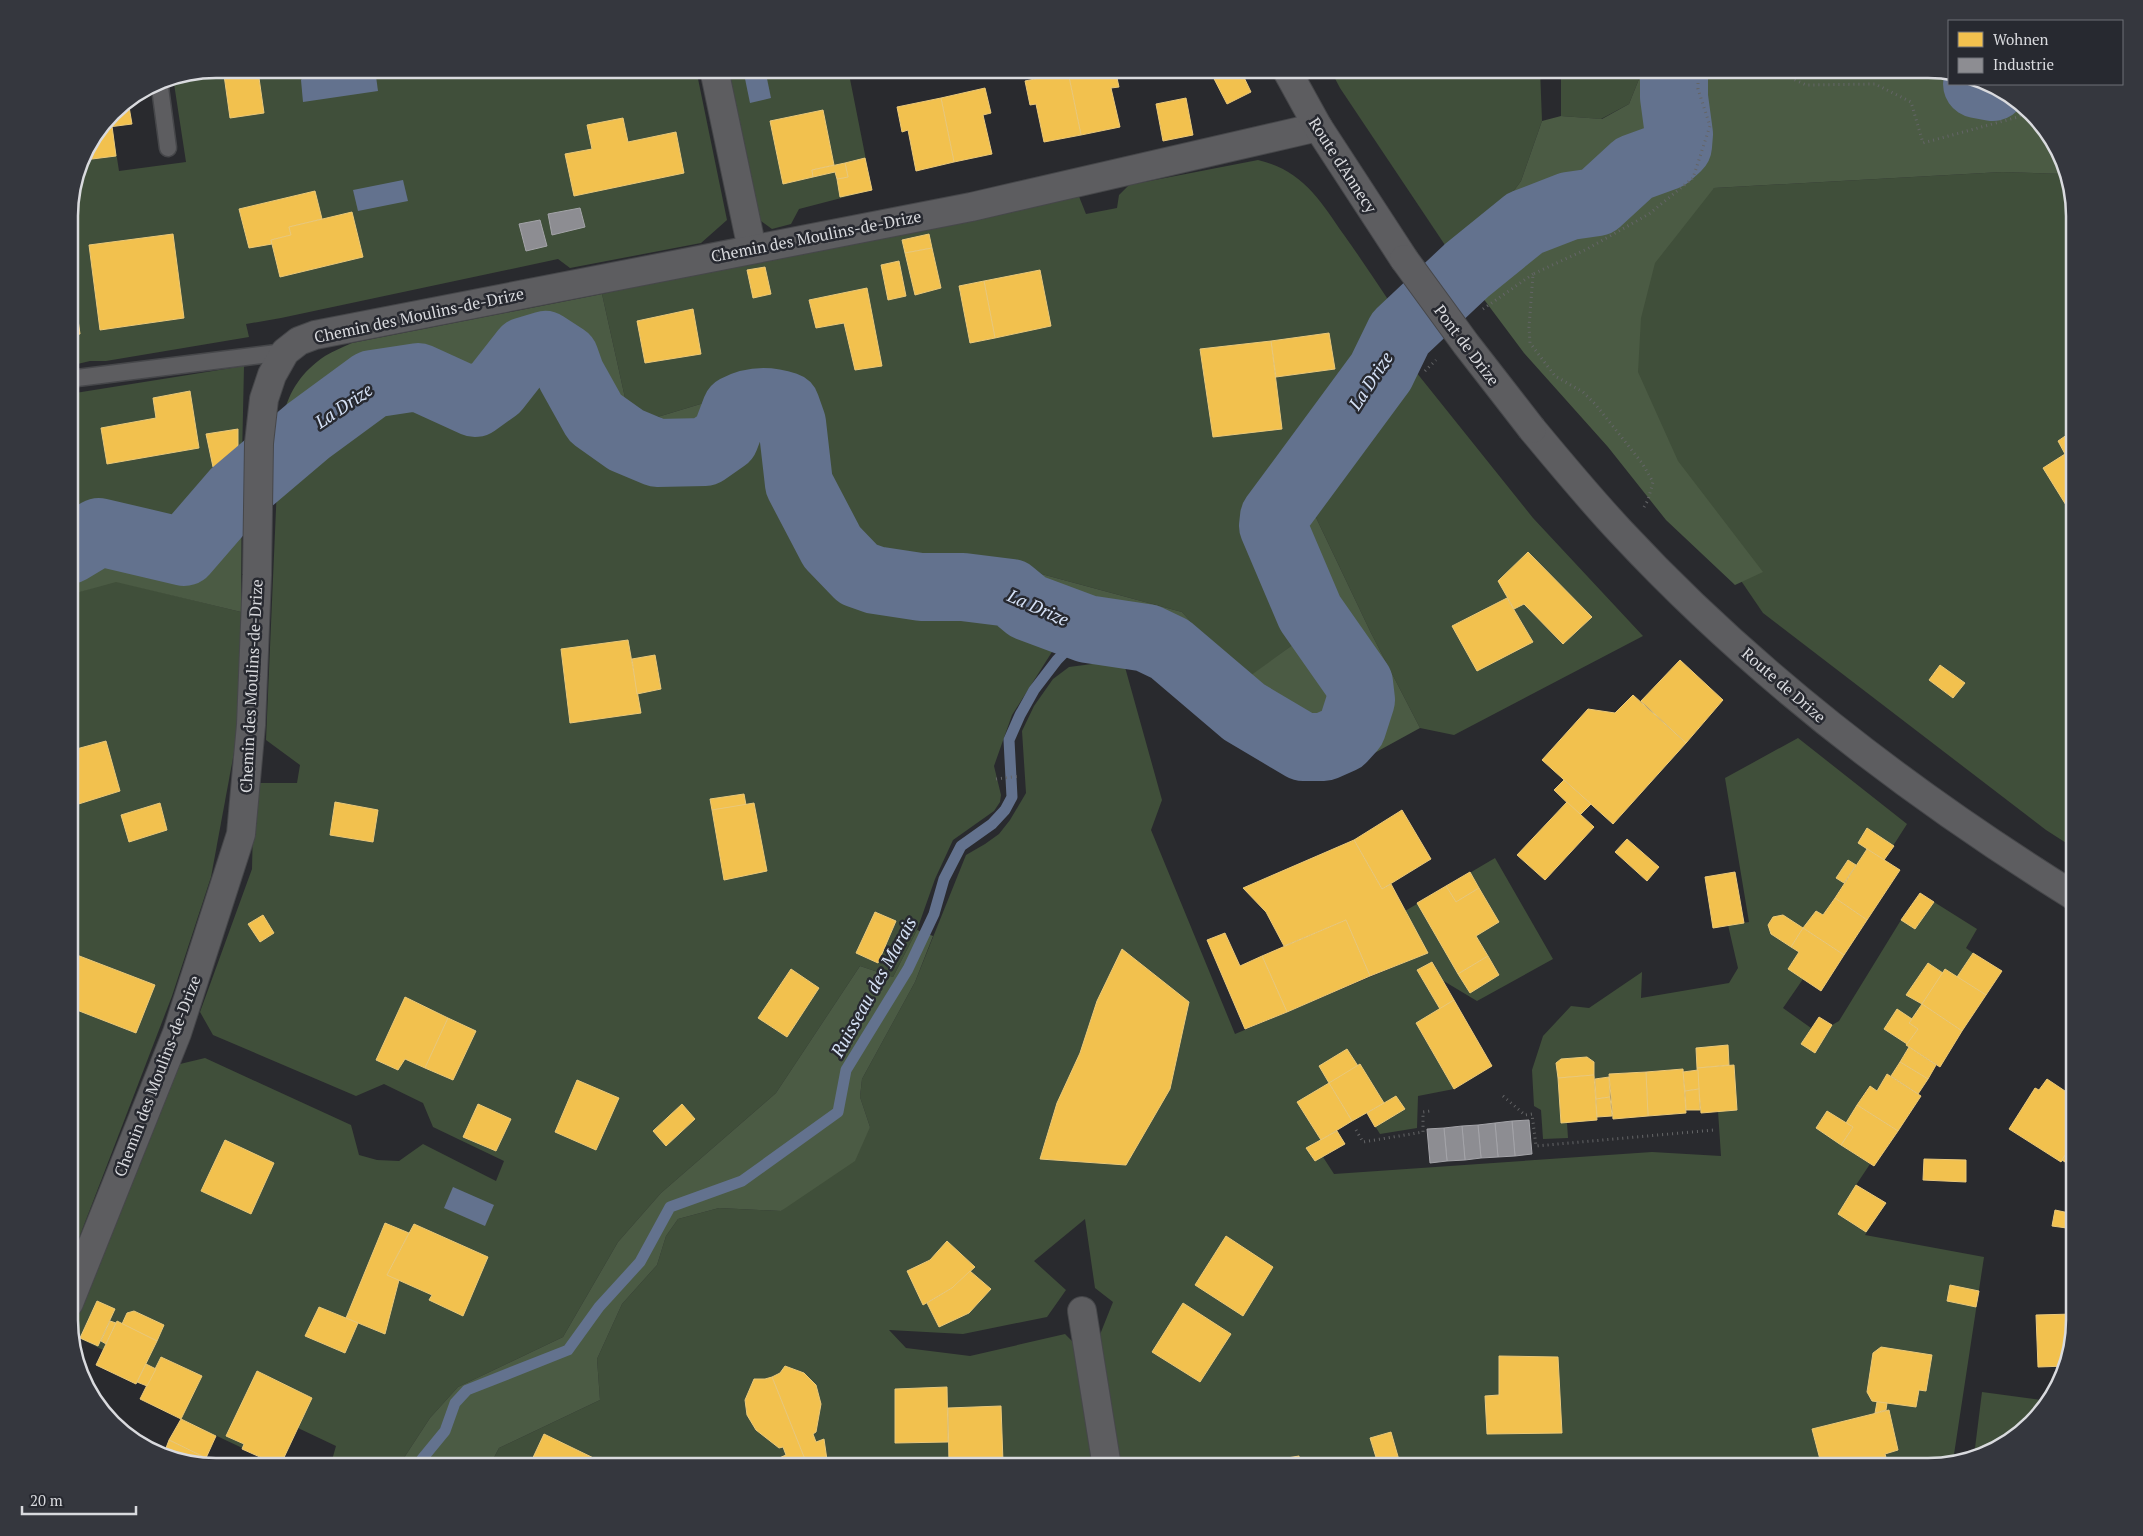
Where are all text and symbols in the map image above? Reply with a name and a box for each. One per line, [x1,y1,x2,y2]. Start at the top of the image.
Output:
legend [1948,20,2123,85]
text: Wohnen [1993,29,2049,49]
text: Industrie [1993,54,2054,74]
street label: Route d'Annecy [1304,113,1383,218]
street label: Chemin des Moulins-de-Drize [709,205,923,267]
street label: Chemin des Moulins-de-Drize [312,282,526,348]
street label: Pont de Drize [1429,300,1505,390]
water label: La Drize [1342,347,1398,415]
water label: La Drize [309,377,377,434]
street label: Chemin des Moulins-de-Drize [234,579,268,793]
water label: La Drize [1003,583,1073,631]
street label: Route de Drize [1737,642,1831,728]
water label: Ruisseau des Marais [824,912,922,1062]
street label: Chemin des Moulins-de-Drize [108,972,206,1180]
scale bar [22,1484,136,1516]
text: 20 m [30,1490,63,1510]

